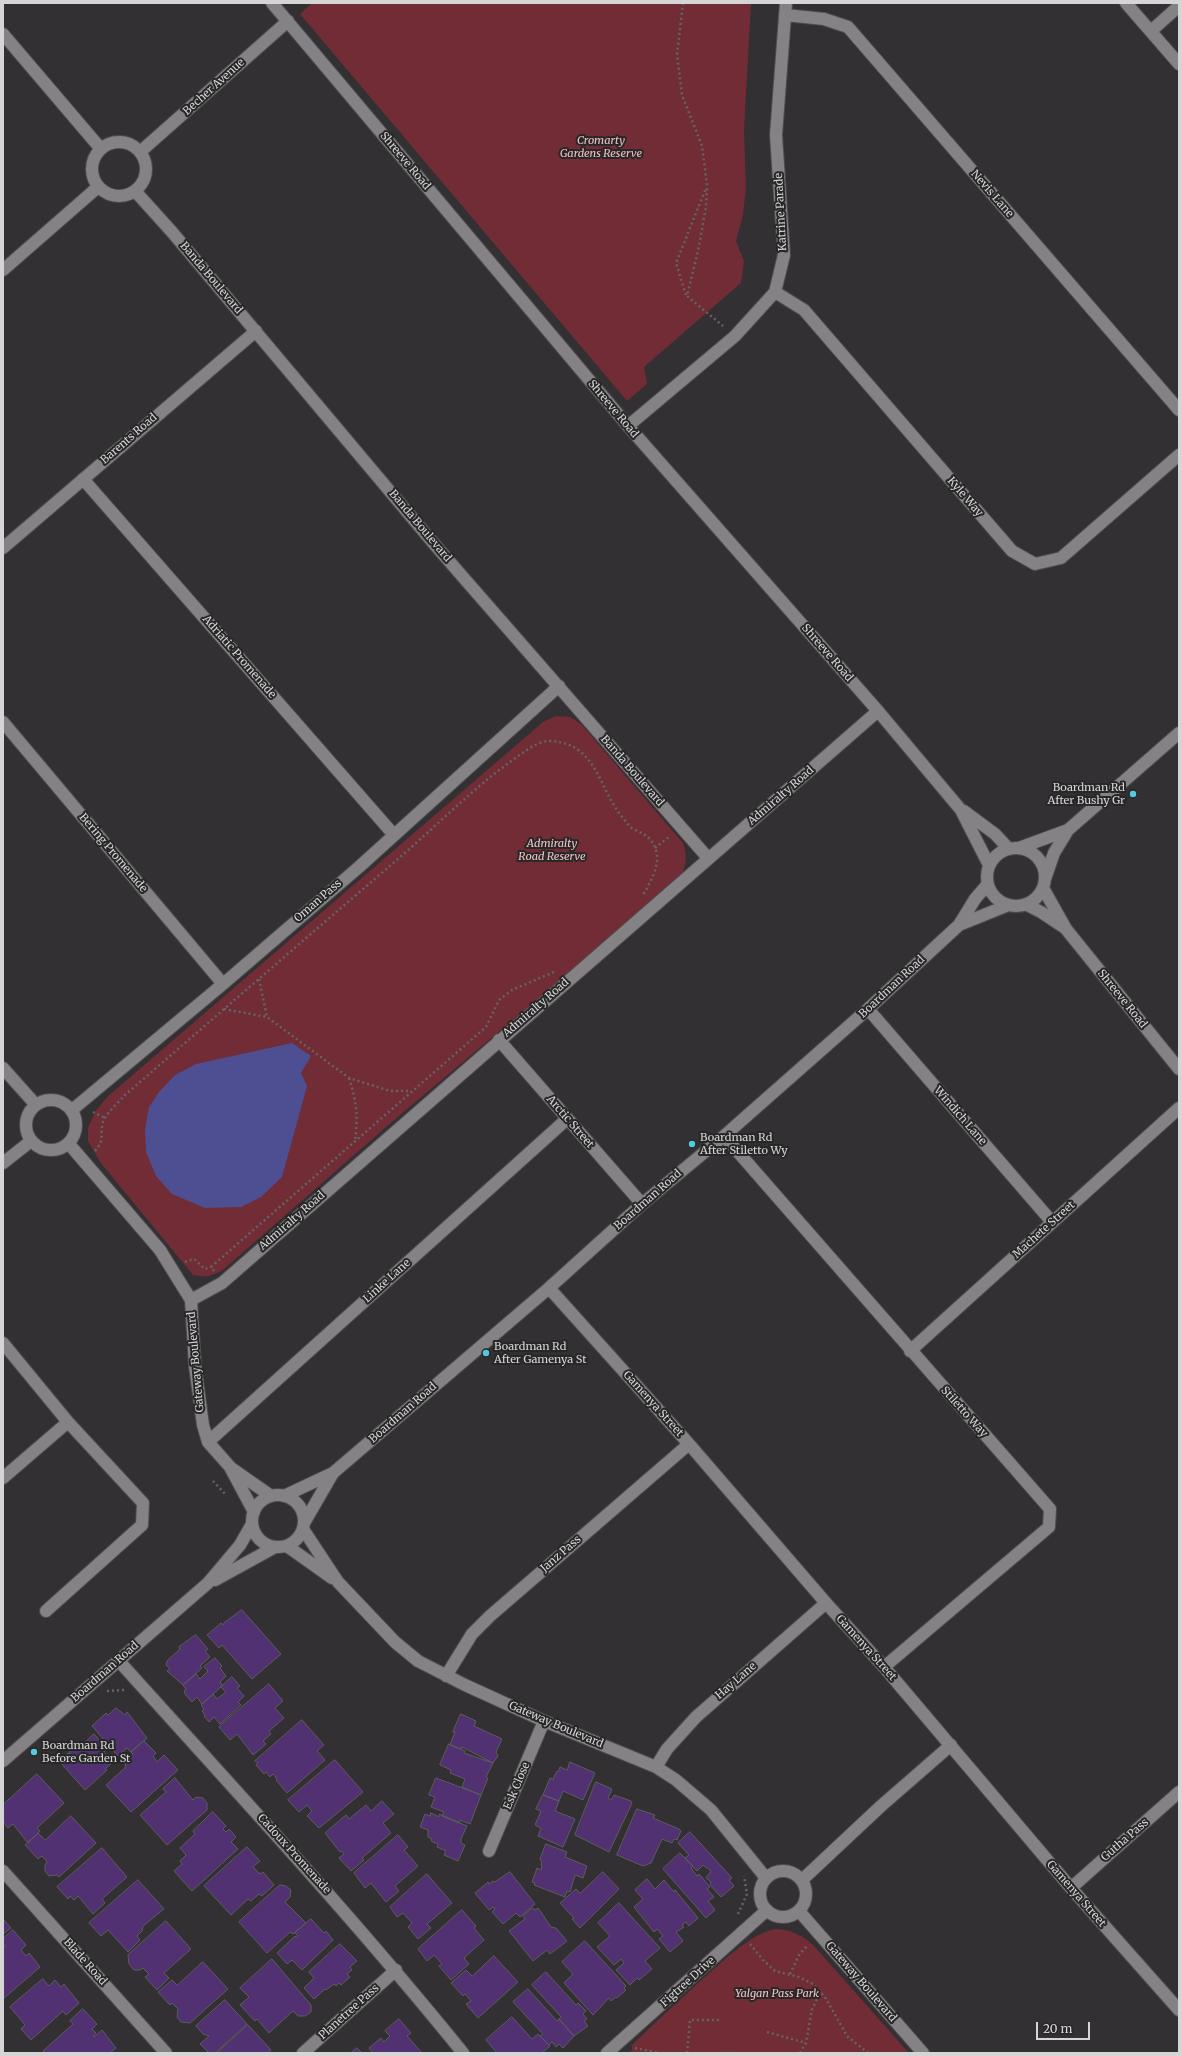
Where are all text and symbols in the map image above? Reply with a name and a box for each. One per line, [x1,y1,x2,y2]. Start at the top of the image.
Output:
street label: Becher Avenue [181,56,247,118]
street label: Shreeve Road [377,129,433,193]
park label: Cromarty Gardens Reserve [560,134,642,160]
street label: Nevis Lane [968,168,1016,220]
street label: Katrine Parade [772,173,790,251]
street label: Banda Boulevard [177,239,245,317]
street label: Shreeve Road [585,377,641,441]
street label: Barents Road [98,411,160,467]
street label: Kyle Way [944,475,986,519]
street label: Banda Boulevard [386,487,454,565]
street label: Adriatic Promenade [200,613,278,701]
street label: Shreeve Road [799,622,855,684]
street label: Banda Boulevard [598,733,666,809]
street label: Admiralty Road [745,764,817,828]
place label: Boardman Rd After Bushy Gr [1047,781,1125,807]
marker: Boardman Rd After Bushy Gr [1128,789,1138,799]
street label: Bering Promenade [76,811,150,895]
park label: Admiralty Road Reserve [518,837,586,863]
street label: Oman Pass [292,877,344,925]
street label: Boardman Road [856,953,928,1021]
street label: Shreeve Road [1094,967,1150,1031]
street label: Admiralty Road [500,976,572,1040]
street label: Windich Lane [931,1084,989,1148]
street label: Arctic Street [544,1093,596,1151]
place label: Boardman Rd After Stiletto Wy [700,1131,788,1157]
marker: Boardman Rd After Stiletto Wy [687,1139,697,1149]
street label: Boardman Road [612,1167,684,1233]
street label: Admiralty Road [256,1189,328,1253]
street label: Machete Street [1010,1199,1078,1261]
street label: Linke Lane [361,1256,413,1306]
street label: Gateway Boulevard [185,1311,207,1413]
place label: Boardman Rd After Gamenya St [494,1340,586,1366]
marker: Boardman Rd After Gamenya St [481,1348,491,1358]
street label: Gamenya Street [620,1368,686,1440]
street label: Boardman Road [367,1380,439,1446]
street label: Stiletto Way [938,1384,990,1440]
street label: Janz Pass [538,1533,584,1575]
street label: Gamenya Street [833,1612,899,1684]
street label: Boardman Road [69,1639,141,1705]
street label: Hay Lane [713,1660,759,1702]
street label: Gateway Boulevard [507,1699,605,1751]
place label: Boardman Rd Before Garden St [42,1739,130,1765]
marker: Boardman Rd Before Garden St [29,1747,39,1757]
street label: Esk Close [501,1760,533,1812]
street label: Cadoux Promenade [255,1811,333,1897]
street label: Gutha Pass [1099,1816,1151,1864]
street label: Gamenya Street [1044,1858,1108,1930]
street label: Blade Road [61,1936,109,1988]
street label: Gateway Boulevard [823,1940,899,2024]
street label: Figtree Drive [658,1954,718,2010]
street label: Planetree Pass [316,1982,382,2042]
park label: Yalgan Pass Park [735,1987,819,2001]
scale bar [1038,2014,1092,2040]
text: 20 m [1043,2021,1072,2036]

